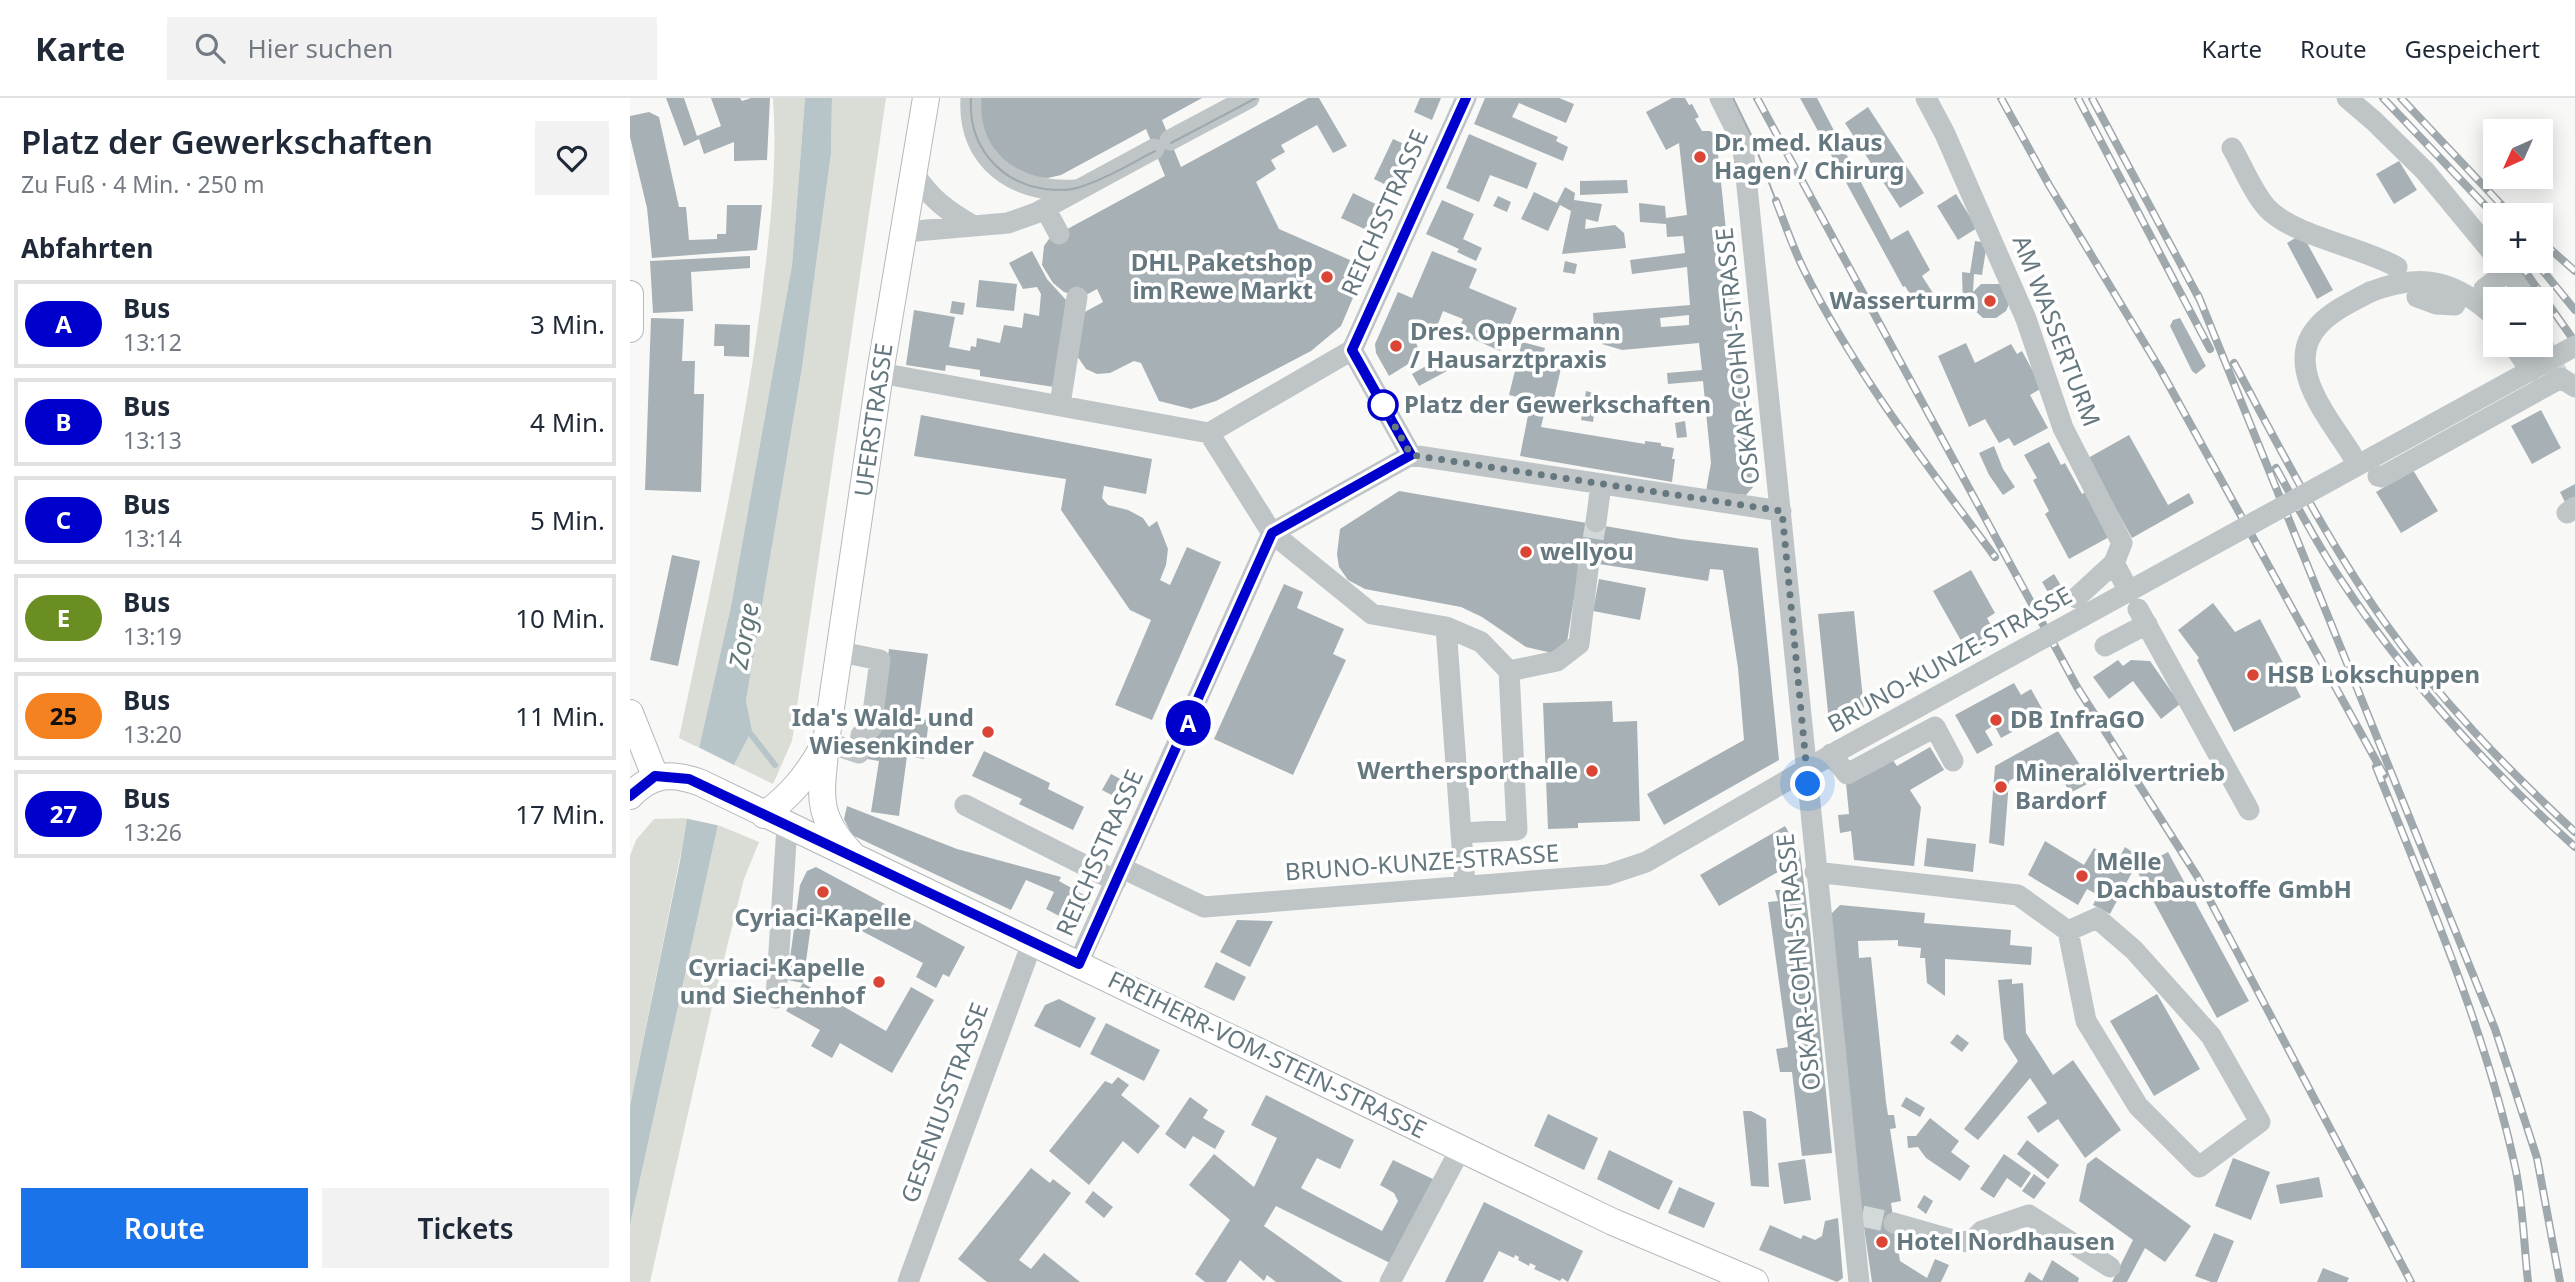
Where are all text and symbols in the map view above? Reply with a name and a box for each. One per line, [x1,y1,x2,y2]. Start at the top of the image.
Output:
search box [167,17,657,80]
text: Karte [35,26,125,71]
icon: search [191,29,229,67]
text: Hier suchen [247,30,393,66]
text: Karte [2202,32,2262,65]
text: Route [2300,32,2367,65]
text: Gespeichert [2405,32,2540,65]
text: Platz der Gewerkschaften [21,119,433,164]
north arrow [2483,119,2553,189]
map controls [2483,119,2553,357]
button: heart [535,121,609,195]
street label: REICHSSTRASSE [1332,124,1435,301]
place label: Dr. med. Klaus Hagen / Chirurg [1714,125,1904,186]
marker: Dr. med. Klaus Hagen / Chirurg [1692,149,1708,165]
text: Zu Fuß · 4 Min. · 250 m [21,168,265,200]
button: + [2483,203,2553,273]
street label: OSKAR-COHN-STRASSE [1707,226,1766,486]
text: Abfahrten [21,230,153,266]
street label: AM WASSERTURM [2006,230,2109,431]
place label: DHL Paketshop im Rewe Markt [1131,245,1313,306]
marker: DHL Paketshop im Rewe Markt [1319,269,1335,285]
place label: Wasserturm [1830,283,1976,316]
button: − [2483,287,2553,357]
text: Bus [123,290,170,326]
marker: Wasserturm [1982,293,1998,309]
text: 3 Min. [530,306,605,342]
text: A [55,307,72,340]
place label: Dres. Oppermann / Hausarztpraxis [1410,314,1621,375]
text: 13:12 [123,326,182,358]
marker: Dres. Oppermann / Hausarztpraxis [1388,338,1404,354]
street label: UFERSTRASSE [845,341,900,499]
place label: Platz der Gewerkschaften [1404,387,1711,420]
text: Bus [123,388,170,424]
marker: Platz der Gewerkschaften [1368,390,1398,420]
text: 4 Min. [530,404,605,440]
text: B [56,405,71,438]
text: 13:13 [123,424,182,456]
text: Bus [123,486,170,522]
text: 5 Min. [530,502,605,538]
text: C [56,503,71,536]
text: 13:14 [123,522,182,554]
place label: wellyou [1540,534,1633,567]
marker: wellyou [1518,544,1534,560]
street label: BRUNO-KUNZE-STRASSE [1821,578,2077,740]
text: Bus [123,584,170,620]
text: 10 Min. [515,600,605,636]
water label: Zorge [719,600,767,673]
text: E [57,601,70,634]
text: 13:19 [123,620,182,652]
place label: HSB Lokschuppen [2267,657,2480,690]
marker: HSB Lokschuppen [2245,667,2261,683]
text: Bus [123,682,170,718]
text: 11 Min. [515,698,605,734]
text: 25 [50,699,77,732]
place label: Ida's Wald- und Wiesenkinder [792,700,974,761]
line badge: A [1165,700,1211,746]
place label: DB InfraGO [2010,702,2145,735]
text: A [1180,706,1196,739]
marker: DB InfraGO [1988,712,2004,728]
text: 13:20 [123,718,182,750]
marker: Ida's Wald- und Wiesenkinder [980,724,996,740]
place label: Werthersporthalle [1357,753,1578,786]
place label: Mineralölvertrieb Bardorf [2015,755,2225,816]
marker: Werthersporthalle [1584,763,1600,779]
street label: REICHSSTRASSE [1047,764,1150,941]
your location [1790,766,1825,801]
marker: Mineralölvertrieb Bardorf [1993,779,2009,795]
text: Bus [123,780,170,816]
text: 17 Min. [515,796,605,832]
text: 27 [50,797,77,830]
text: 13:26 [123,816,182,848]
street label: OSKAR-COHN-STRASSE [1768,832,1827,1092]
street label: BRUNO-KUNZE-STRASSE [1284,835,1560,888]
place label: Melle Dachbaustoffe GmbH [2096,844,2352,905]
marker: Melle Dachbaustoffe GmbH [2074,868,2090,884]
marker: Cyriaci-Kapelle [815,884,831,900]
place label: Cyriaci-Kapelle [734,900,912,933]
place label: Cyriaci-Kapelle und Siechenhof [680,950,867,1011]
street label: FREIHERR-VOM-STEIN-STRASSE [1103,962,1432,1145]
marker: Cyriaci-Kapelle und Siechenhof [871,974,887,990]
street label: GESENIUSSTRASSE [892,998,995,1207]
button: Route [21,1188,308,1268]
button: Tickets [322,1188,609,1268]
place label: Hotel Nordhausen [1896,1224,2115,1257]
marker: Hotel Nordhausen [1874,1234,1890,1250]

